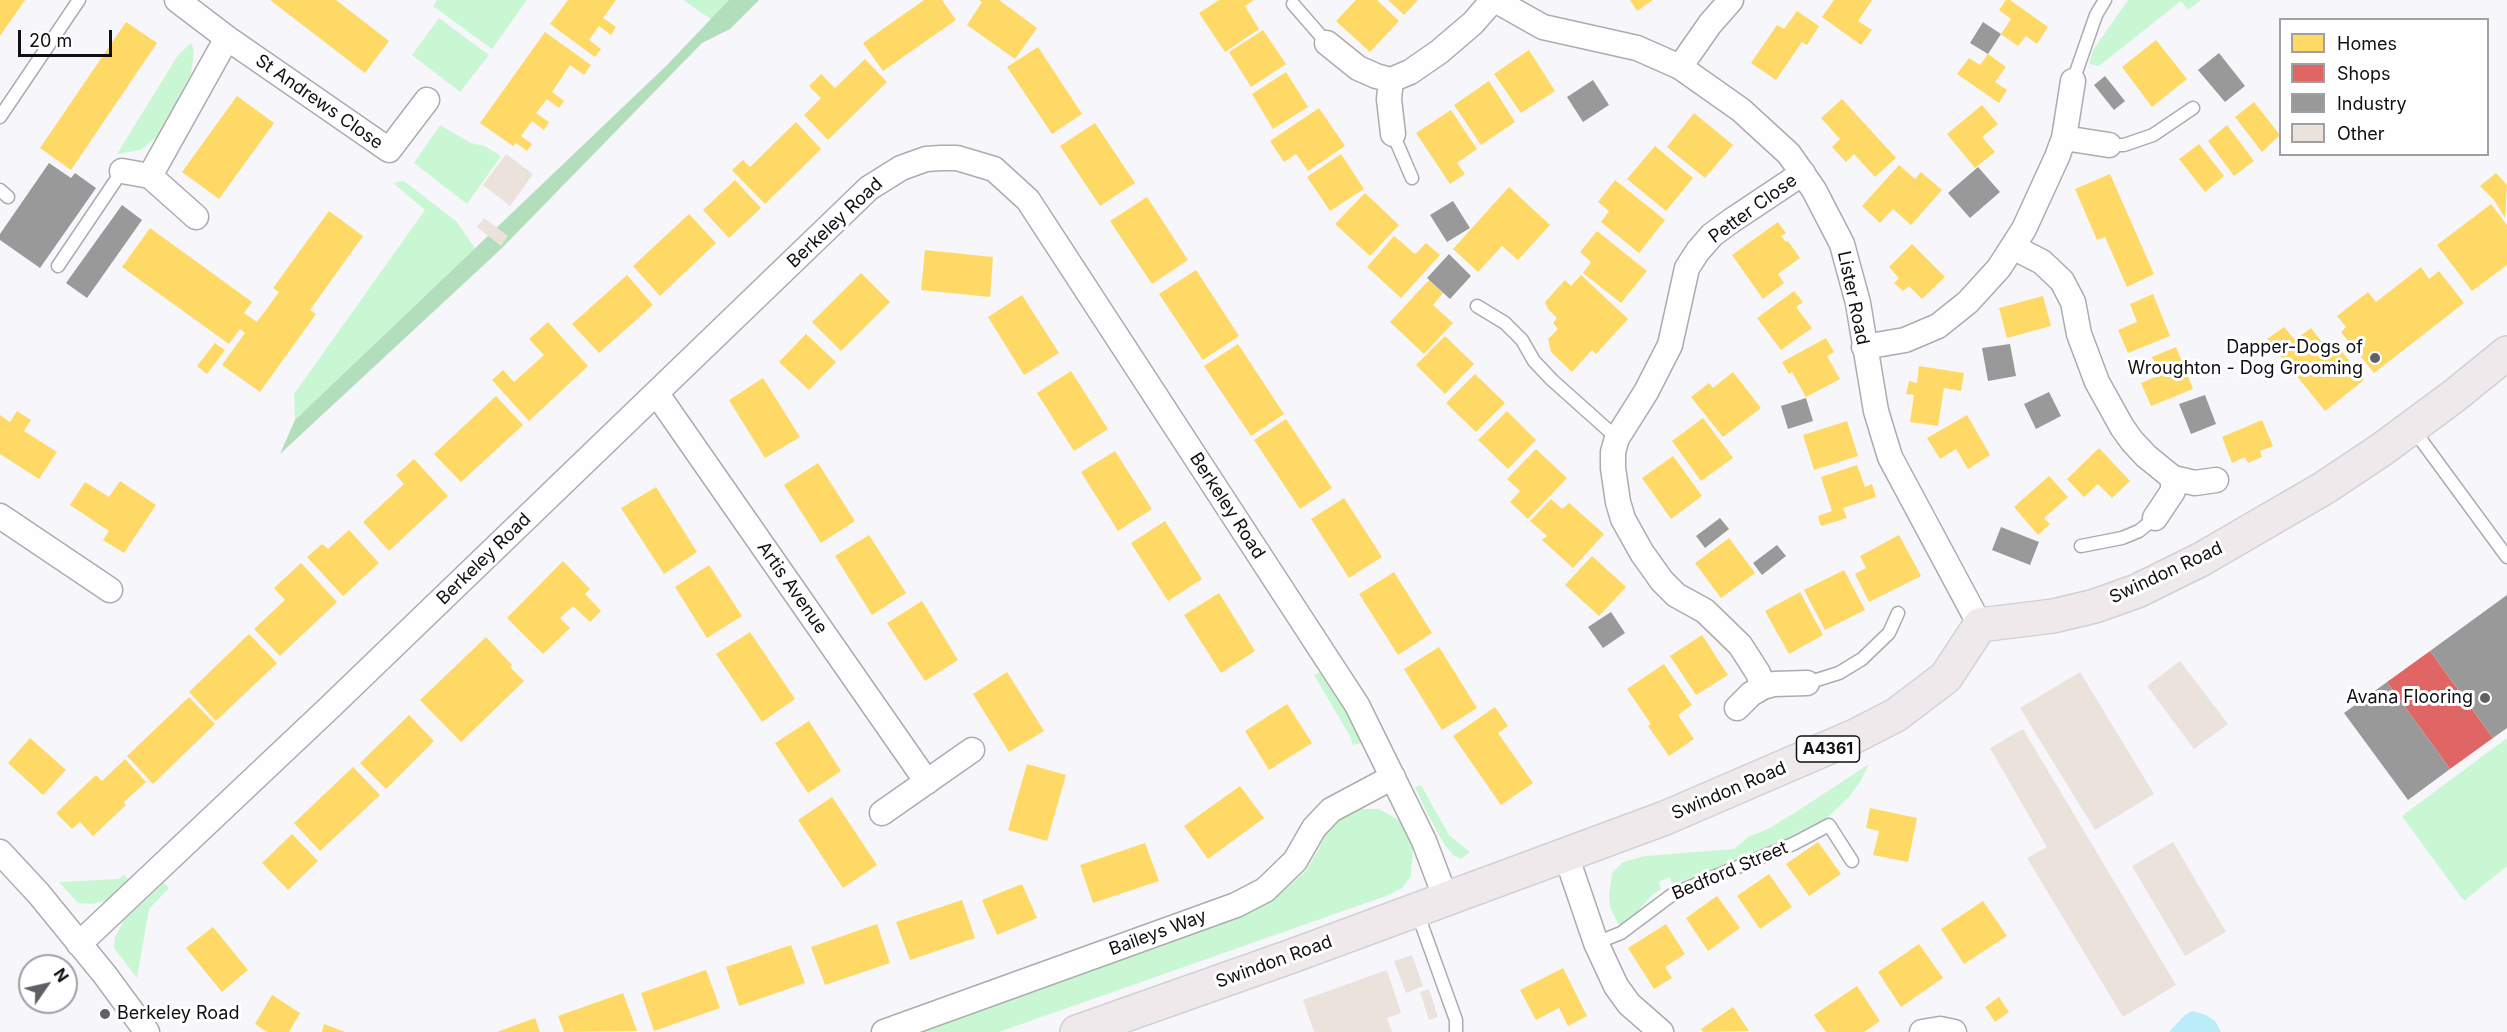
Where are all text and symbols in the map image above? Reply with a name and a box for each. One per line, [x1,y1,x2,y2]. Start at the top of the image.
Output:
scale bar [21,18,116,56]
legend [2279,18,2489,156]
text: 20 m [29,30,72,51]
text: Homes [2337,33,2397,54]
street label: St Andrews Close [251,50,387,154]
text: Shops [2337,63,2391,84]
text: Industry [2337,93,2407,114]
text: Other [2337,123,2385,144]
street label: Petter Close [1705,170,1801,248]
street label: Berkeley Road [783,173,887,273]
street label: Lister Road [1833,249,1873,347]
place label: Dapper-Dogs of Wroughton - Dog Grooming [2128,337,2363,380]
marker: Dapper-Dogs of Wroughton - Dog Grooming [2368,351,2382,365]
street label: Berkeley Road [1185,449,1269,563]
street label: Berkeley Road [432,509,536,609]
street label: Swindon Road [2106,537,2226,609]
street label: Artis Avenue [752,538,832,638]
place label: Avana Flooring [2346,687,2473,709]
marker: Avana Flooring [2478,691,2492,705]
road number: A4361 [1796,736,1860,762]
street label: Swindon Road [1669,757,1789,825]
street label: Bedford Street [1669,837,1791,905]
street label: Baileys Way [1106,905,1210,961]
street label: Swindon Road [1213,931,1335,993]
north arrow [18,954,78,1014]
text: N [50,964,73,986]
place label: Berkeley Road [117,1003,239,1025]
marker: Berkeley Road [98,1007,112,1021]

